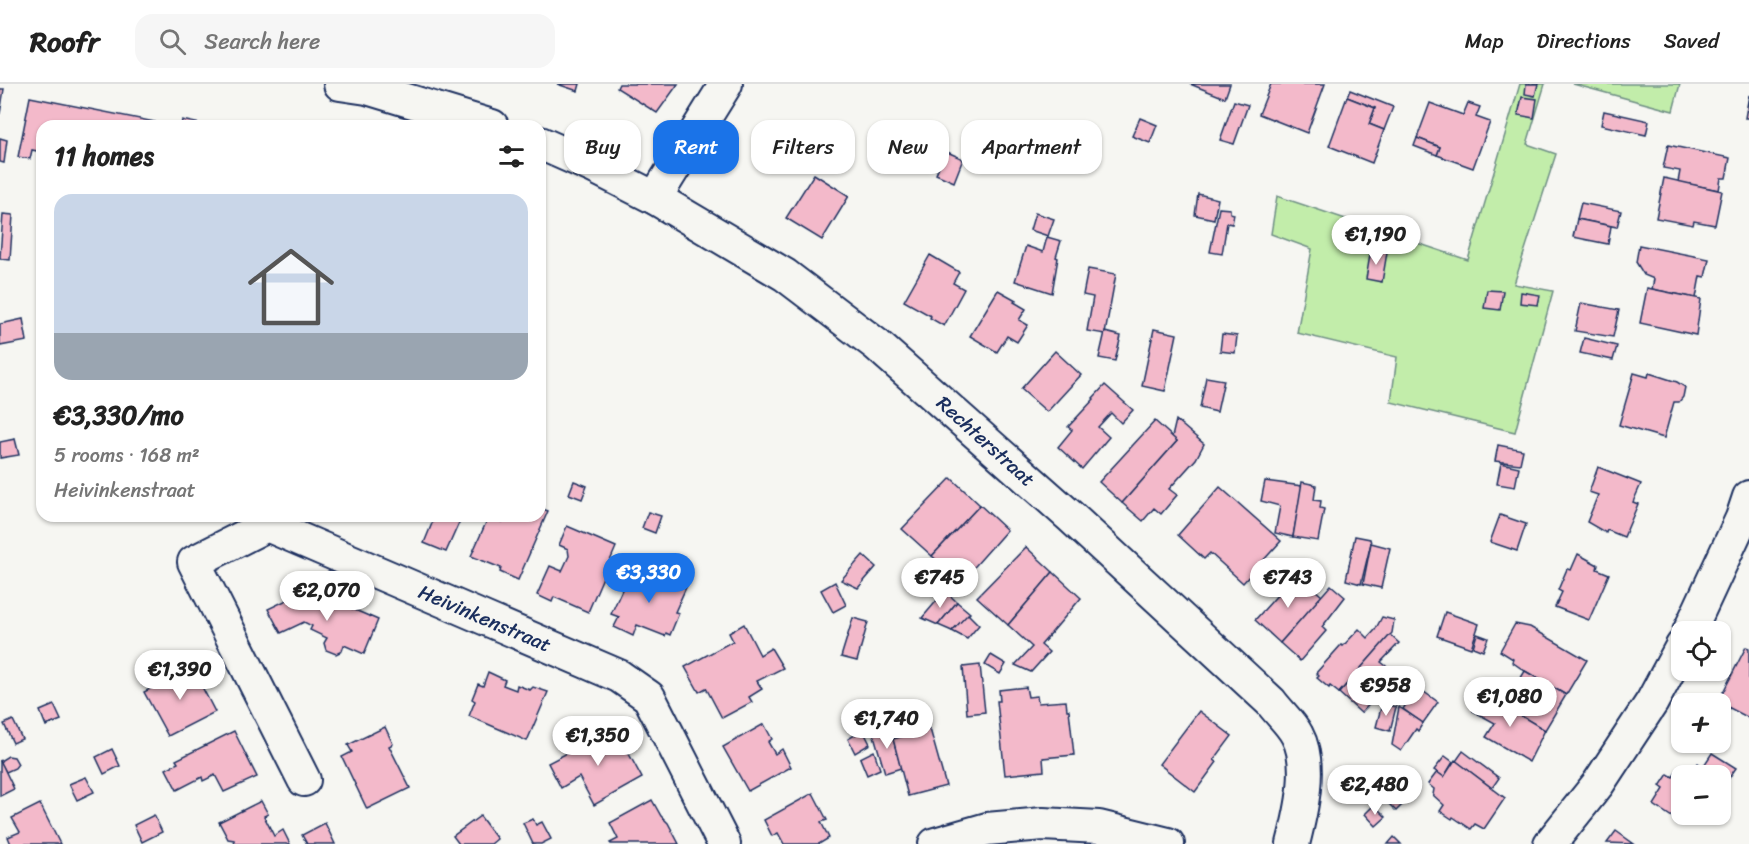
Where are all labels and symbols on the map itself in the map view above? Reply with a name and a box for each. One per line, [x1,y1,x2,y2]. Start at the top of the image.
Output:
pin: €1,190 [1327,215,1425,266]
street label: Rechterstraat [928,387,1044,496]
pin: €3,330 [600,553,698,604]
pin: €745 [904,558,976,609]
pin: €743 [1252,558,1324,609]
pin: €2,070 [278,571,376,622]
street label: Heivinkenstraat [413,575,557,662]
pin: €1,390 [131,650,229,701]
pin: €958 [1350,666,1422,717]
pin: €1,080 [1461,677,1559,728]
pin: €1,740 [838,699,936,750]
pin: €1,350 [549,716,647,767]
pin: €2,480 [1326,765,1424,816]

